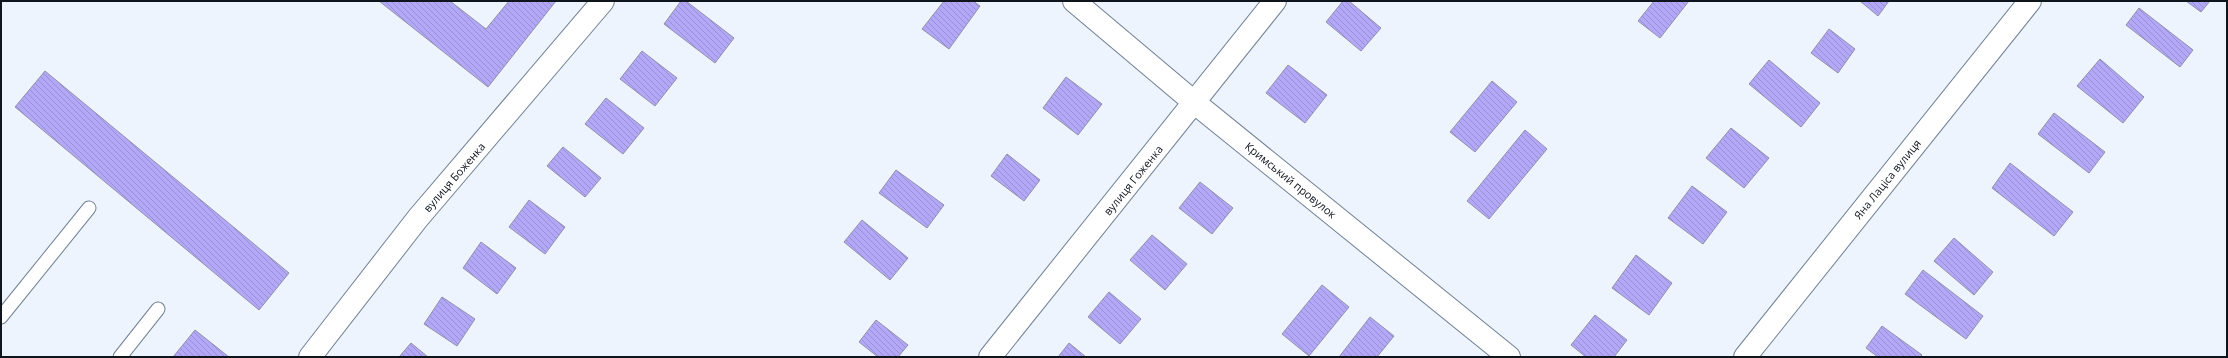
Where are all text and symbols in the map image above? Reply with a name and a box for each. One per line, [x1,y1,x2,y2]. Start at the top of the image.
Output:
street label: Яна Лаціса вулиця [1850,136,1924,222]
street label: Кримський провулок [1242,138,1340,222]
street label: вулиця Боженка [420,139,488,215]
street label: вулиця Гоженка [1100,142,1166,218]

